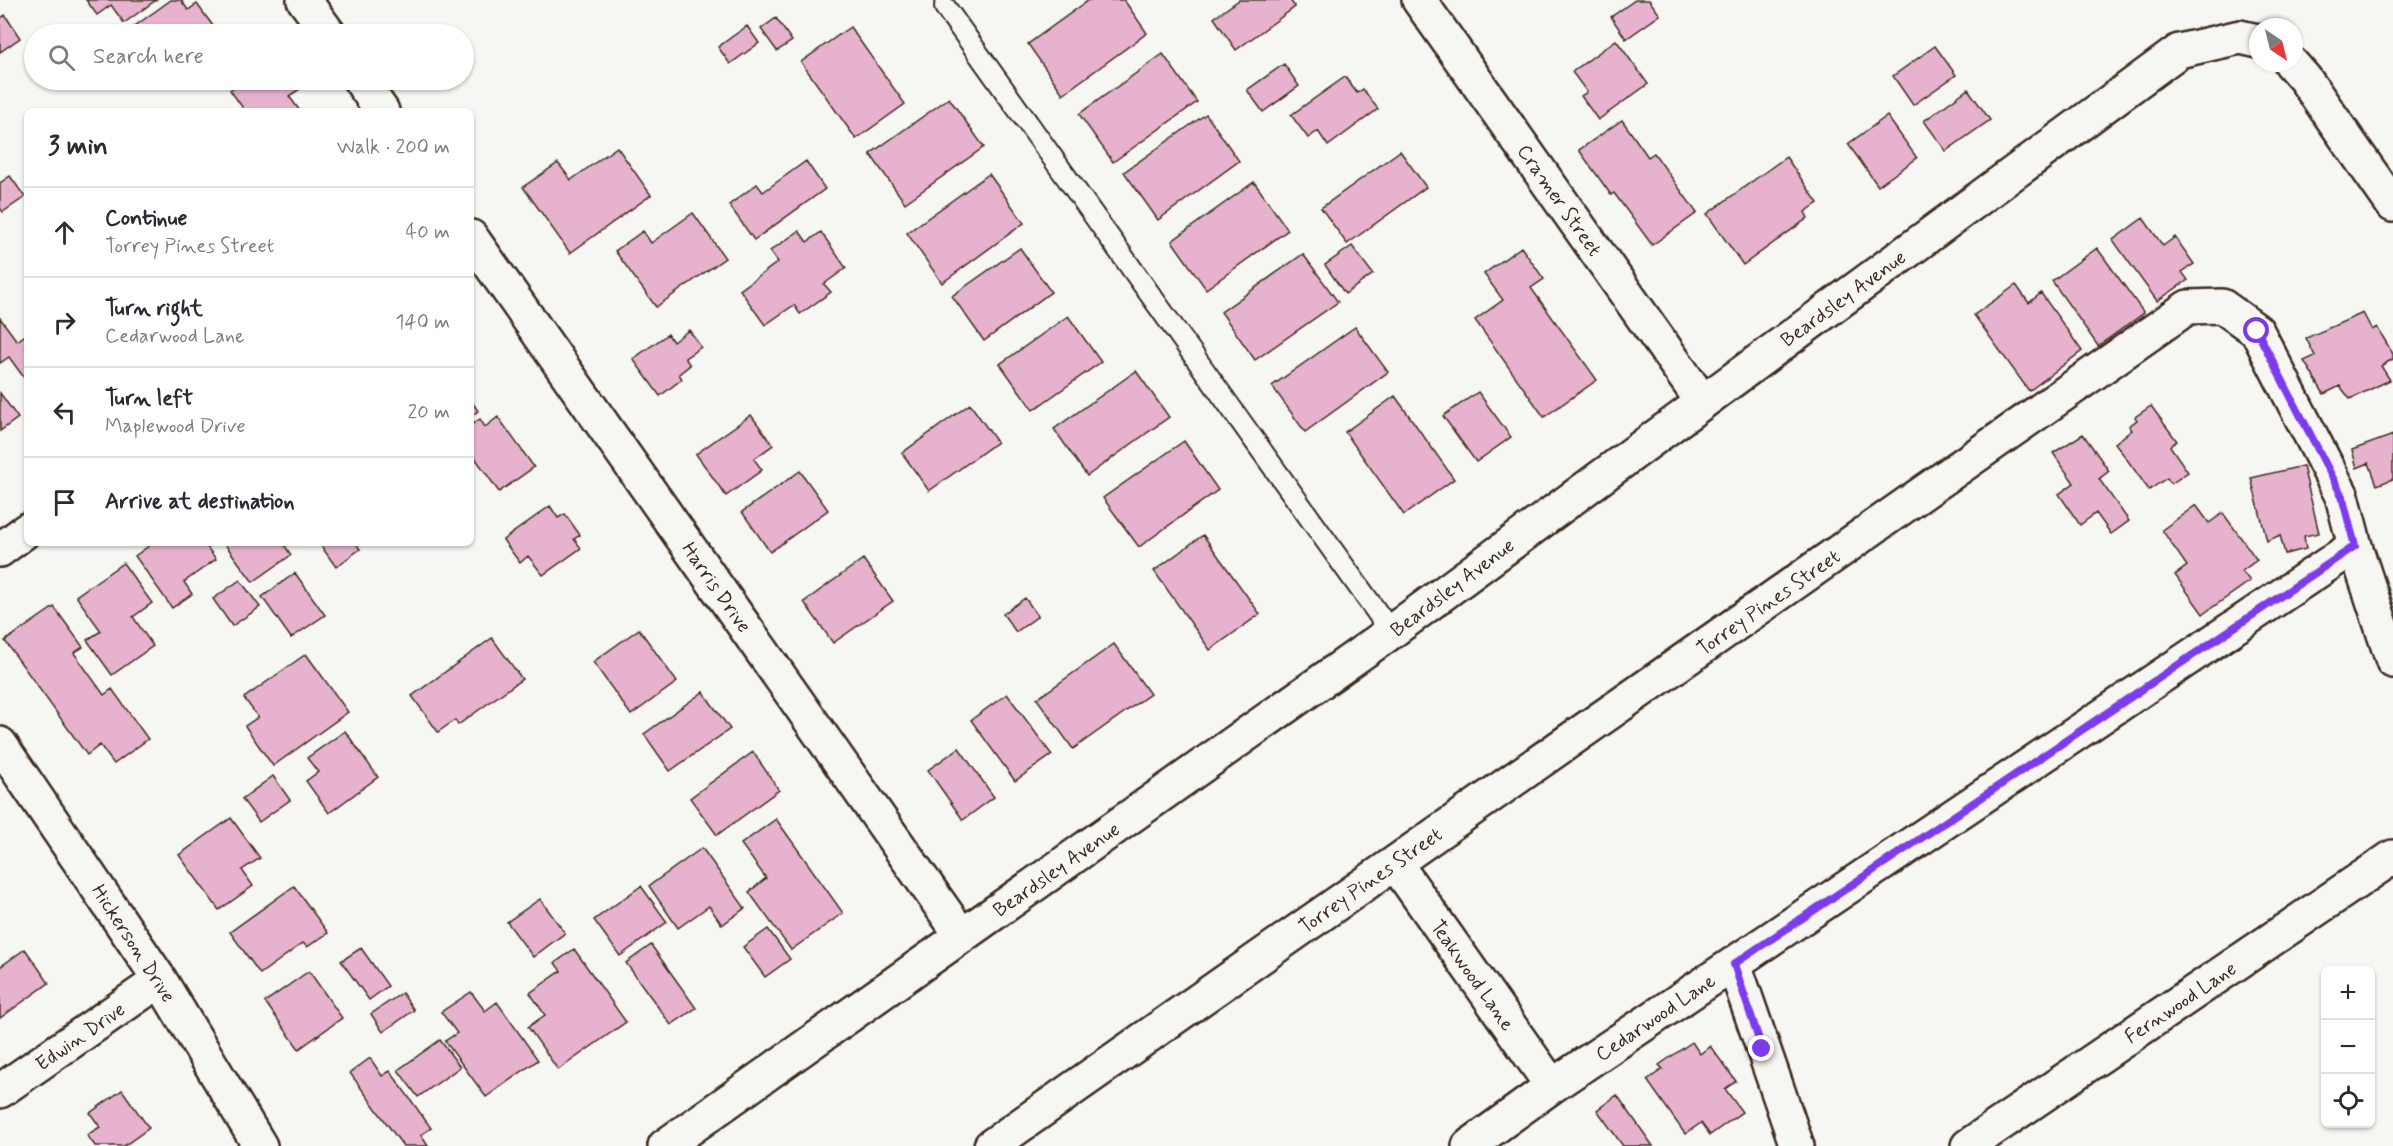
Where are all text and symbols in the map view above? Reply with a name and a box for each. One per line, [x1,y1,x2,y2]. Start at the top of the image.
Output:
north arrow [2249,18,2303,72]
search box [24,24,474,90]
icon: search [45,41,78,74]
text: Search here [93,43,204,71]
text: 3 min [48,130,108,164]
text: Walk · 200 m [337,134,450,161]
street label: Cramer Street [1510,139,1607,262]
text: Continue [105,205,187,233]
icon: ahead [48,216,81,249]
text: 40 m [406,219,450,246]
text: Torrey Pines Street [105,233,274,260]
street label: Beardsley Avenue [1776,245,1912,354]
text: Turn right [105,295,203,323]
icon: right [48,306,81,339]
text: 140 m [396,309,450,336]
route start [2243,317,2269,343]
text: Cedarwood Lane [105,323,244,350]
text: Turn left [105,385,193,413]
icon: left [48,396,81,429]
text: 20 m [407,399,450,426]
text: Maplewood Drive [105,413,246,440]
icon: arrive [48,486,81,519]
text: Arrive at destination [105,488,295,516]
street label: Beardsley Avenue [1385,533,1521,644]
street label: Harris Drive [675,537,757,639]
street label: Torrey Pines Street [1692,544,1846,663]
street label: Beardsley Avenue [988,816,1126,924]
street label: Torrey Pines Street [1294,822,1448,941]
street label: Hickerson Drive [84,879,181,1008]
street label: Teakwood Lane [1423,915,1520,1037]
street label: Fernwood Lane [2120,956,2242,1051]
map controls [2321,966,2375,1128]
button: + [2321,966,2375,1020]
street label: Cedarwood Lane [1591,968,1721,1068]
street label: Edwin Drive [31,996,131,1078]
button: − [2321,1020,2375,1074]
route end [1748,1035,1774,1061]
button: locate [2321,1074,2375,1128]

